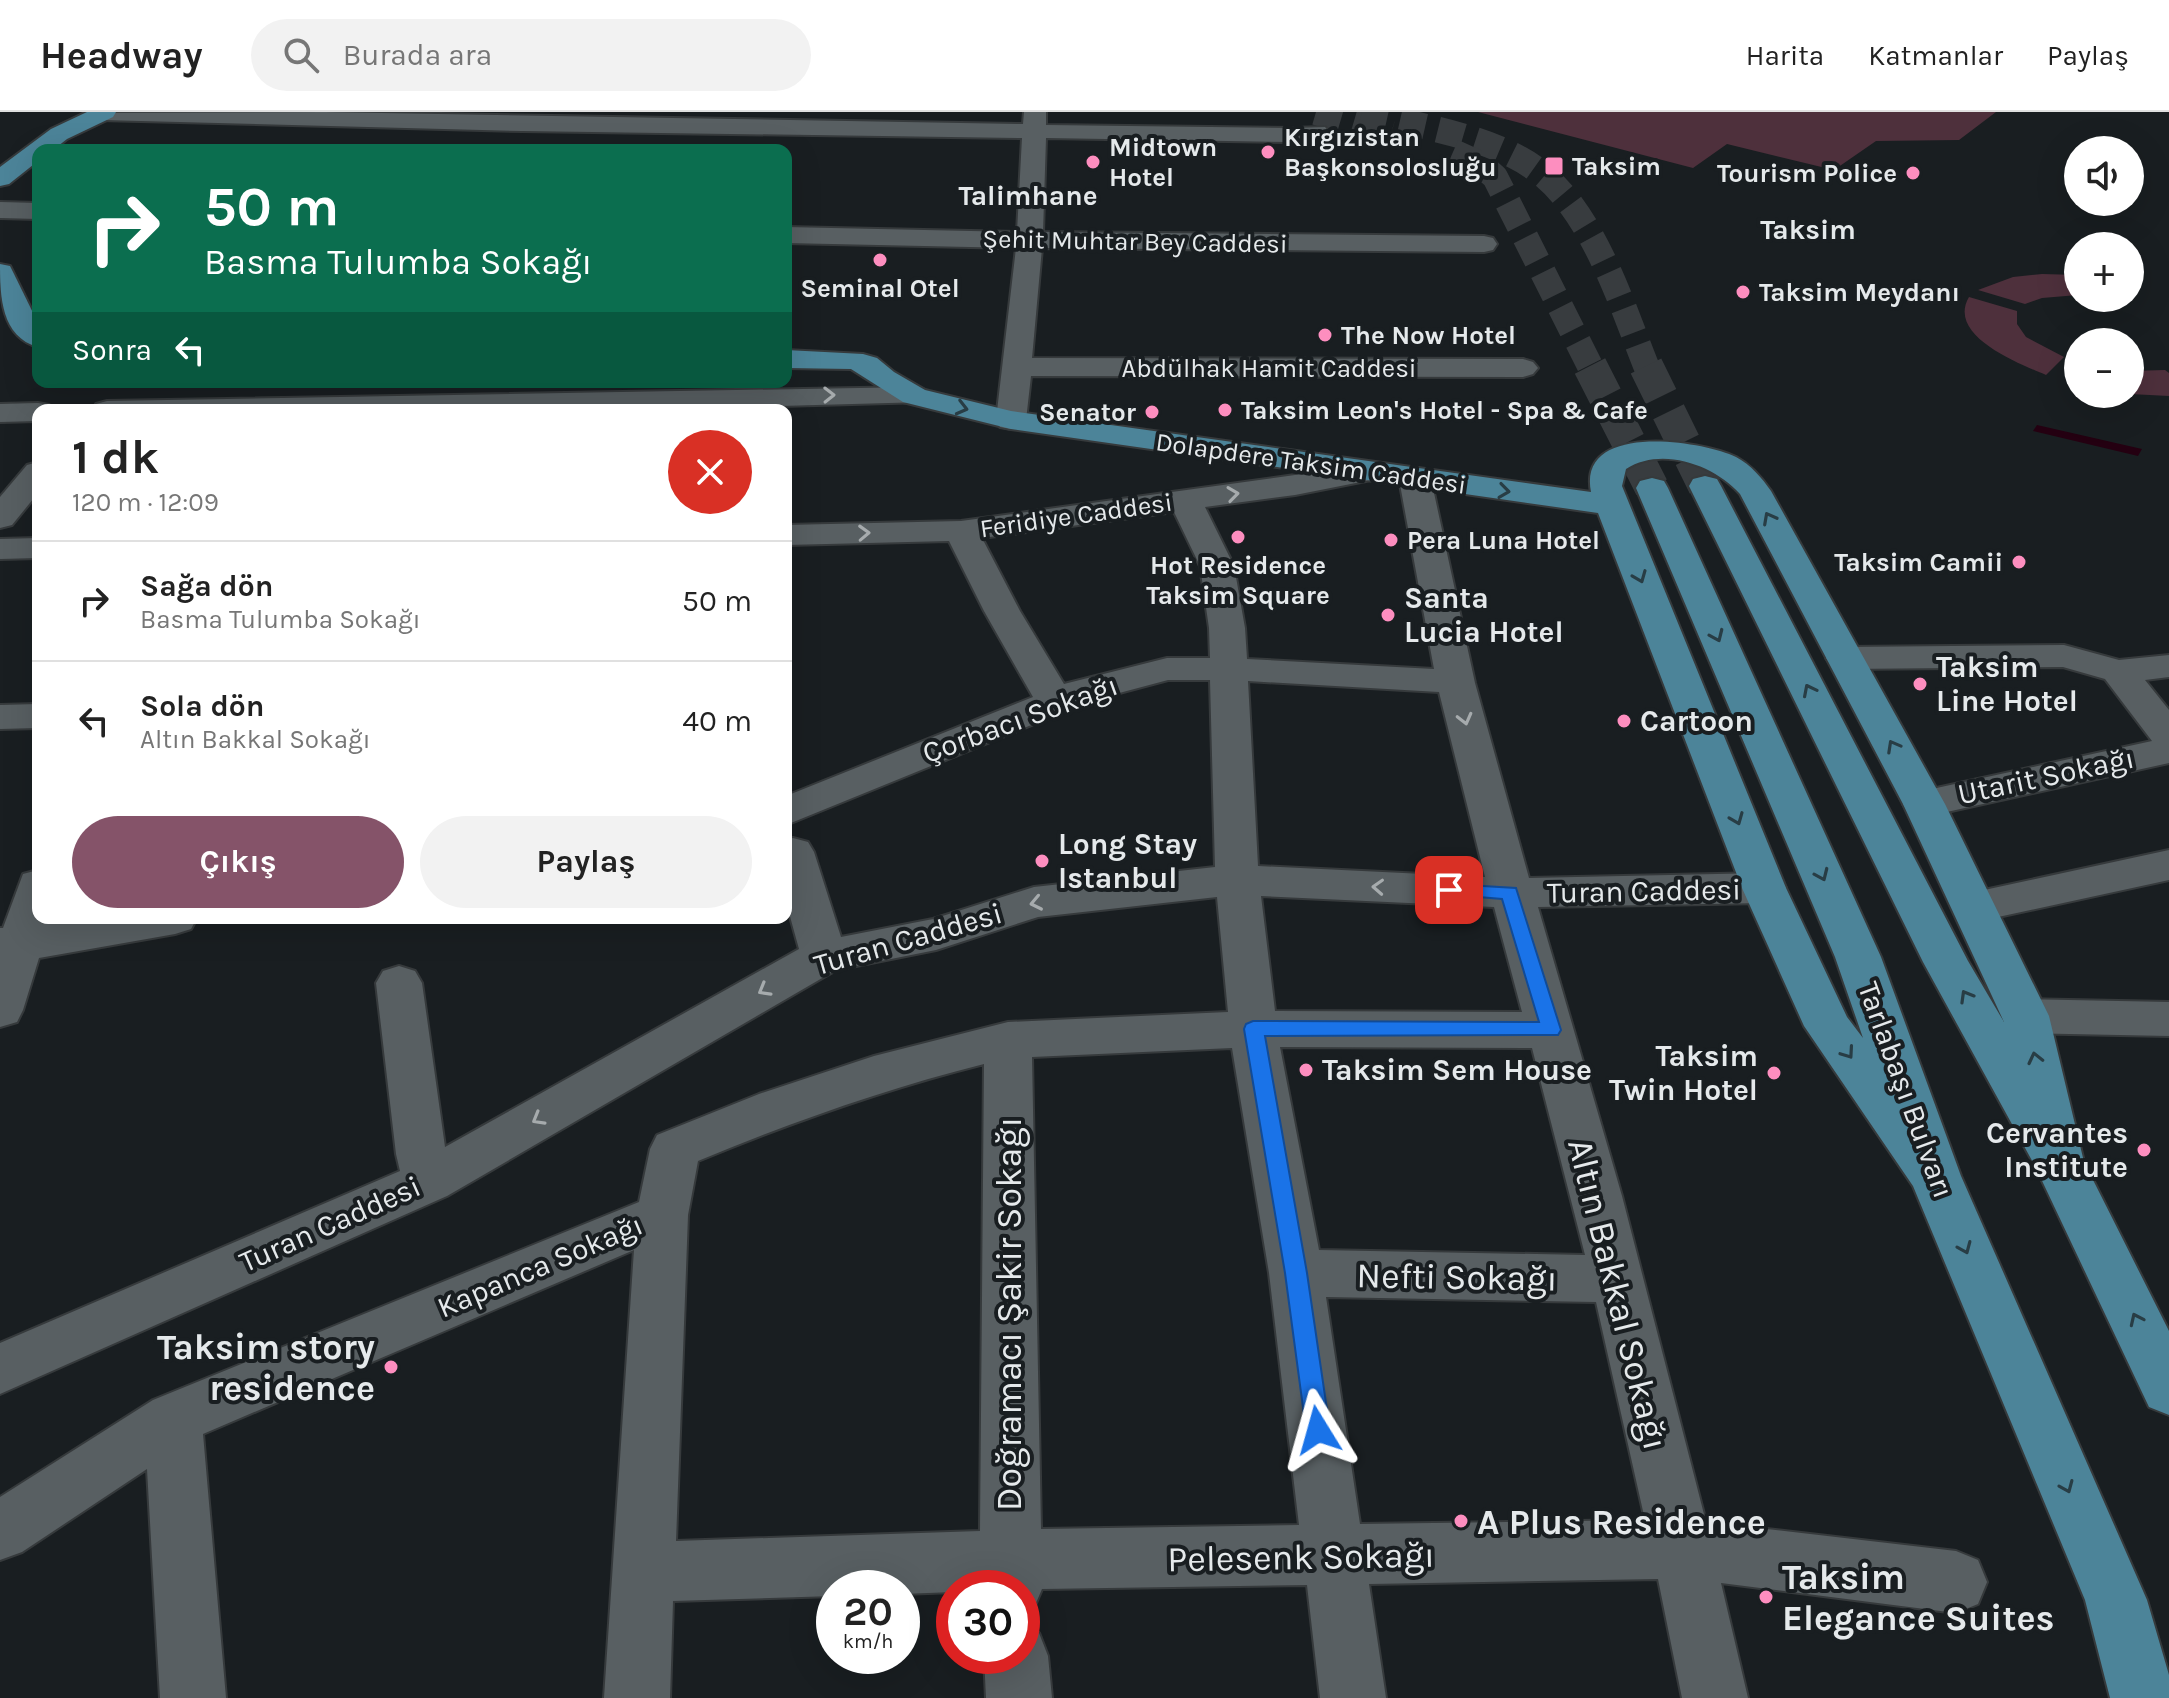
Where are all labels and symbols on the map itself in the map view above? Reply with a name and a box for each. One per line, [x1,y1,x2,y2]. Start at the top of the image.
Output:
place label: Kırgızistan Başkonsolosluğu [1284,122,1497,183]
place label: Midtown Hotel [1109,132,1217,193]
marker: Kırgızistan Başkonsolosluğu [1259,143,1277,161]
place label: Taksim [1572,151,1661,182]
marker: Midtown Hotel [1084,153,1102,171]
marker: Taksim [1543,155,1565,177]
place label: Tourism Police [1717,158,1897,189]
marker: Tourism Police [1904,164,1922,182]
district label: Talimhane [959,179,1098,212]
district label: Taksim [1760,213,1856,246]
street label: Şehit Muhtar Bey Caddesi [982,223,1288,260]
marker: Seminal Otel [871,251,889,269]
place label: Seminal Otel [800,273,960,304]
place label: Taksim Meydanı [1759,277,1960,308]
marker: Taksim Meydanı [1734,283,1752,301]
place label: The Now Hotel [1341,320,1516,351]
marker: The Now Hotel [1316,326,1334,344]
street label: Abdülhak Hamit Caddesi [1121,353,1417,384]
one-way arrow [823,386,836,404]
place label: Taksim Leon's Hotel - Spa & Cafe [1241,395,1648,426]
place label: Senator [1039,397,1137,428]
one-way arrow [955,399,969,416]
marker: Taksim Leon's Hotel - Spa & Cafe [1216,401,1234,419]
marker: Senator [1143,403,1161,421]
street label: Dolapdere Taksim Caddesi [1154,426,1468,501]
one-way arrow [1497,482,1511,499]
one-way arrow [1227,486,1240,503]
street label: Feridiye Caddesi [978,487,1174,544]
one-way arrow [1764,511,1779,526]
one-way arrow [858,525,871,542]
place label: Pera Luna Hotel [1407,525,1600,556]
marker: Hot Residence Taksim Square [1229,528,1247,546]
marker: Pera Luna Hotel [1382,531,1400,549]
place label: Taksim Camii [1834,547,2003,578]
place label: Hot Residence Taksim Square [1146,550,1330,611]
marker: Taksim Camii [2010,553,2028,571]
one-way arrow [1630,569,1647,583]
place label: Santa Lucia Hotel [1404,580,1564,650]
marker: Santa Lucia Hotel [1379,606,1397,624]
one-way arrow [1708,628,1724,643]
place label: Taksim Line Hotel [1936,649,2078,719]
street label: Çorbacı Sokağı [917,667,1123,771]
marker: Taksim Line Hotel [1911,675,1929,693]
one-way arrow [1803,684,1818,699]
place label: Cartoon [1640,703,1753,739]
one-way arrow [1456,712,1473,726]
marker: Cartoon [1615,712,1633,730]
street label: Utarit Sokağı [1955,740,2137,812]
one-way arrow [1887,741,1903,755]
one-way arrow [1727,811,1743,825]
place label: Long Stay Istanbul [1058,826,1197,896]
marker: Long Stay Istanbul [1033,852,1051,870]
pin [1415,856,1483,924]
one-way arrow [1812,866,1828,881]
street label: Turan Caddesi [1547,871,1741,911]
one-way arrow [1371,878,1384,895]
one-way arrow [1030,894,1043,911]
street label: Turan Caddesi [810,895,1006,983]
street label: Tarlabaşı Bulvarı [1850,977,1962,1203]
one-way arrow [758,980,773,996]
one-way arrow [1960,990,1975,1004]
place label: Taksim Twin Hotel [1609,1038,1758,1108]
one-way arrow [1838,1045,1852,1059]
place label: Taksim Sem House [1322,1052,1592,1088]
one-way arrow [2028,1052,2045,1066]
marker: Taksim Sem House [1297,1061,1315,1079]
marker: Taksim Twin Hotel [1765,1064,1783,1082]
one-way arrow [532,1109,547,1125]
place label: Cervantes Institute [1986,1115,2128,1185]
street label: Doğramacı Şakir Sokağı [988,1117,1030,1511]
street label: Altın Bakkal Sokağı [1559,1134,1677,1454]
marker: Cervantes Institute [2135,1141,2153,1159]
street label: Turan Caddesi [234,1168,426,1280]
street label: Kapanca Sokağı [432,1206,648,1326]
one-way arrow [1956,1240,1972,1254]
street label: Nefti Sokağı [1356,1254,1558,1300]
one-way arrow [2130,1312,2146,1327]
place label: Taksim story residence [157,1326,375,1409]
marker: Taksim story residence [382,1358,400,1376]
position arrow [1276,1388,1360,1472]
one-way arrow [2058,1479,2074,1493]
place label: A Plus Residence [1477,1501,1766,1543]
marker: A Plus Residence [1452,1512,1470,1530]
street label: Pelesenk Sokağı [1167,1534,1435,1580]
place label: Taksim Elegance Suites [1782,1556,2054,1640]
speed limit sign: 30 [936,1570,1040,1674]
marker: Taksim Elegance Suites [1757,1588,1775,1606]

